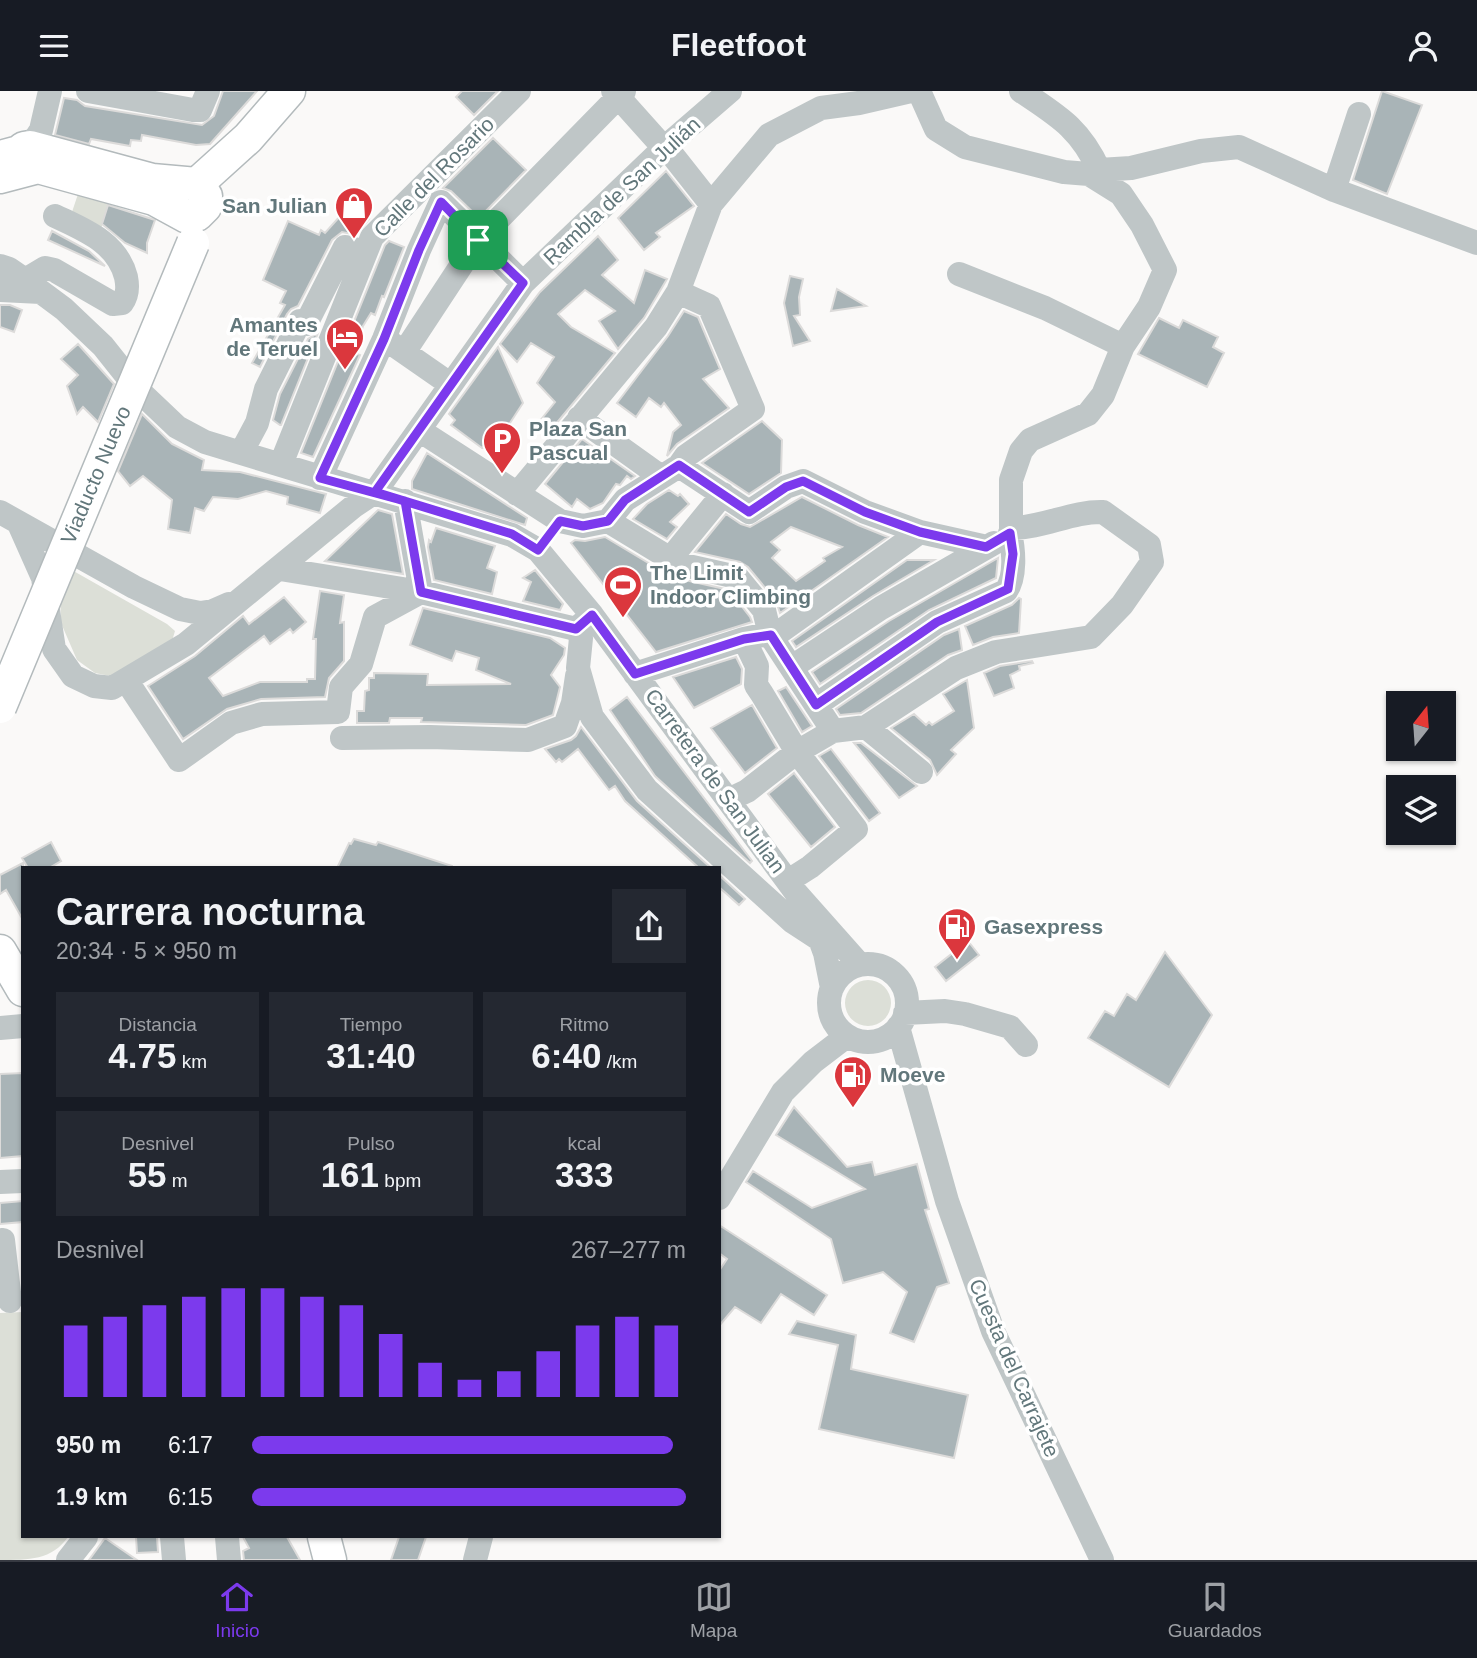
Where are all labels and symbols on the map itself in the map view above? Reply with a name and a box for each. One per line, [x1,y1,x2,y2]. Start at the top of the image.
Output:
street label: Calle del Rosario [369,112,498,241]
street label: Rambla de San Julián [539,112,705,269]
shop icon: San Julian [333,185,375,240]
place label: San Julian [222,194,327,217]
pin [448,210,508,270]
place label: Amantes de Teruel [226,313,318,360]
hotel icon: Amantes de Teruel [324,316,366,371]
street label: Viaducto Nuevo [56,402,135,547]
place label: Plaza San Pascual [529,417,627,464]
parking icon: Plaza San Pascual [481,420,523,475]
place label: The Limit Indoor Climbing [650,561,811,608]
sports icon: The Limit Indoor Climbing [602,564,644,619]
street label: Carretera de San Julian [641,684,790,877]
north arrow [1386,691,1456,761]
fuel station icon: Gasexpress [936,906,978,961]
place label: Gasexpress [984,915,1103,938]
fuel station icon: Moeve [832,1054,874,1109]
place label: Moeve [880,1063,945,1086]
street label: Cuesta del Carrajete [965,1275,1064,1460]

